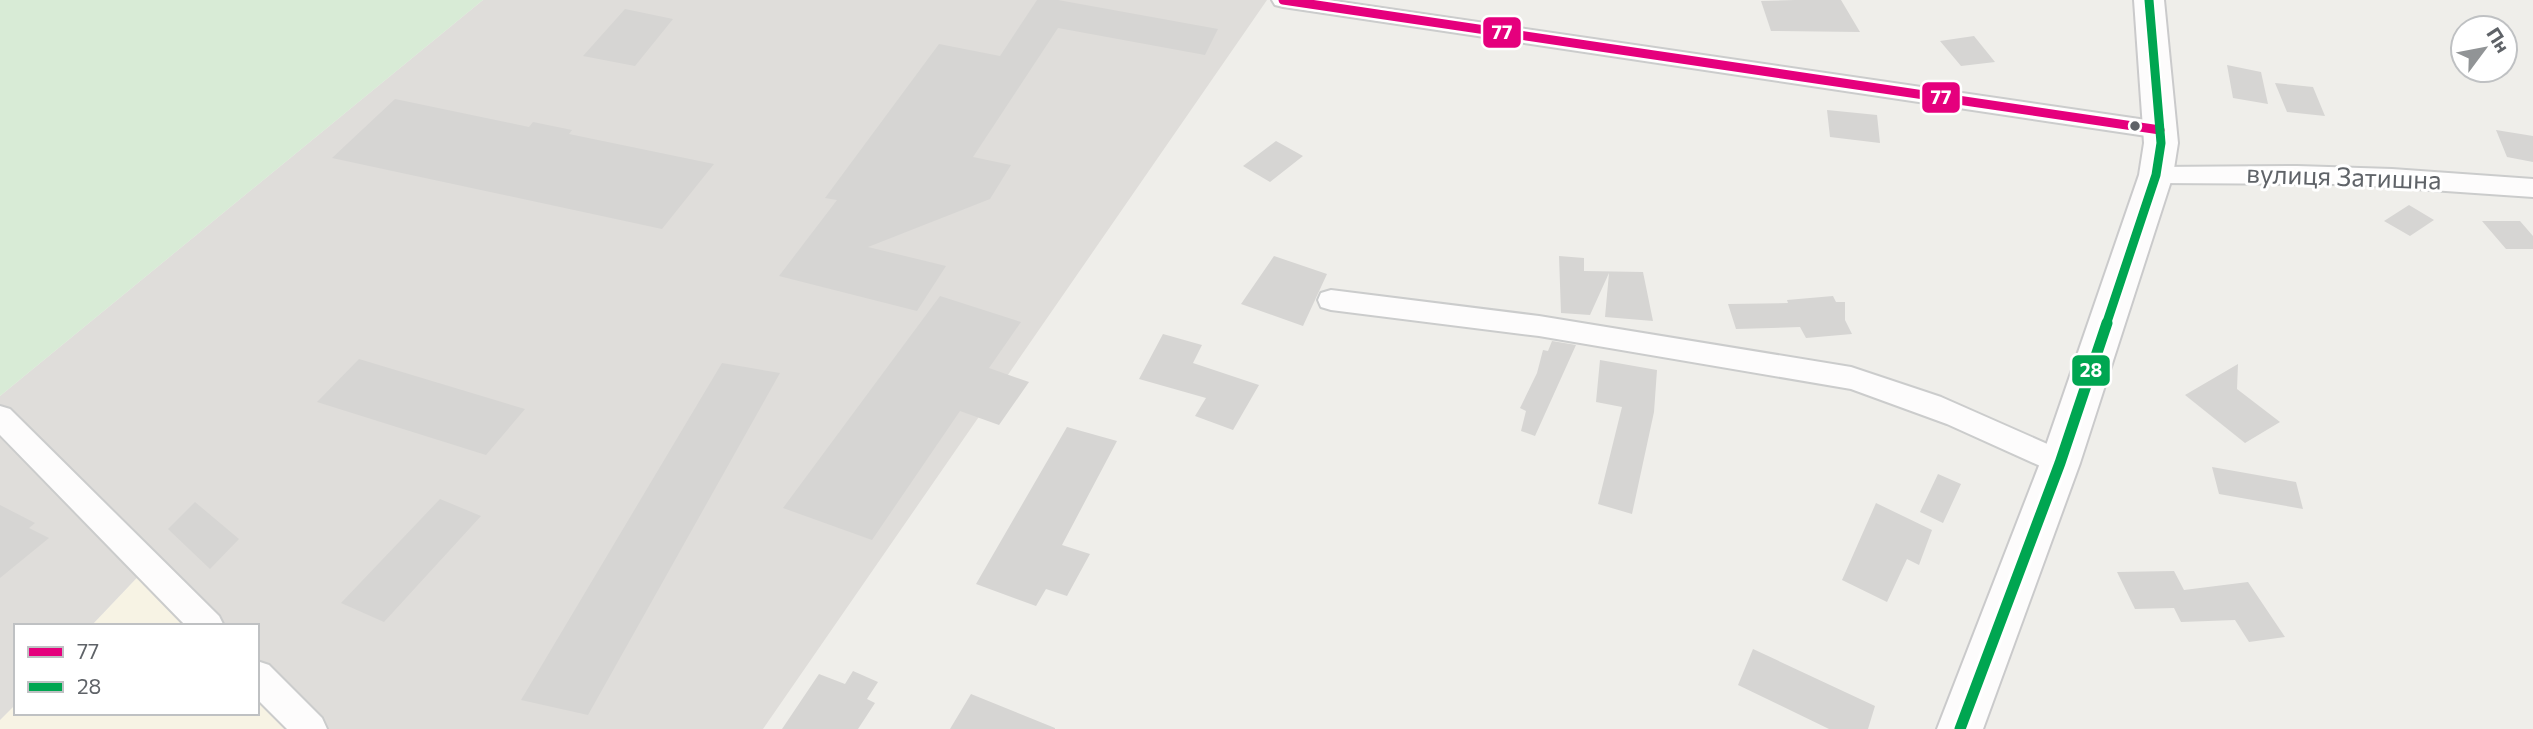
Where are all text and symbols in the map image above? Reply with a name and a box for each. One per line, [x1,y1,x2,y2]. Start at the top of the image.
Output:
north arrow [2449,14,2519,84]
line badge: 77 [1482,16,1522,49]
text: 77 [1492,20,1512,43]
text: Пн [2482,23,2515,57]
line badge: 77 [1921,81,1961,114]
text: 77 [1931,85,1951,108]
unlabelled marker [2128,119,2142,133]
street label: вулиця Затишна [2246,157,2442,194]
line badge: 28 [2071,354,2111,387]
text: 28 [2080,358,2102,381]
legend [14,624,259,715]
text: 77 [77,638,99,663]
text: 28 [77,673,101,698]

